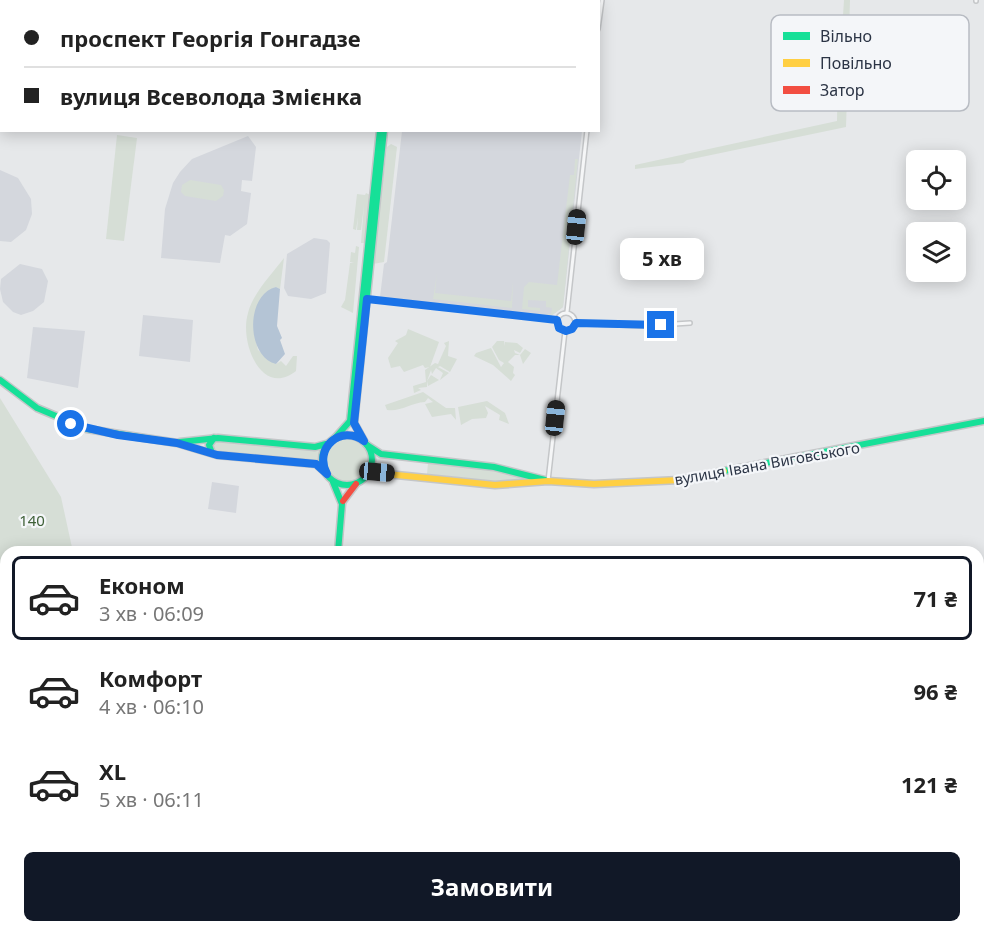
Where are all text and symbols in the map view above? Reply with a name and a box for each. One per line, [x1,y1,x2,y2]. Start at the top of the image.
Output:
legend [771,15,969,111]
text: проспект Георгія Гонгадзе [60,23,361,53]
text: Вільно [820,25,872,47]
text: Повільно [820,52,892,74]
text: Затор [820,79,864,101]
text: вулиця Всеволода Змієнка [60,81,362,111]
map controls [906,150,966,282]
button: locate [906,150,966,210]
car [565,208,587,246]
button: layers [906,222,966,282]
callout: 5 хв [619,238,703,280]
text: 5 хв [642,245,682,272]
route end [647,311,674,338]
car [544,399,566,437]
route start [57,410,84,437]
street label: вулиця Івана Виговського [673,437,861,489]
car [358,461,396,483]
park label: 140 [19,510,45,530]
text: Економ [99,570,185,600]
icon: car [27,571,81,625]
text: 71 ₴ [914,583,957,613]
text: 3 хв · 06:09 [99,600,204,627]
text: Комфорт [99,663,202,693]
icon: car [27,664,81,718]
text: 96 ₴ [914,676,957,706]
text: 4 хв · 06:10 [99,693,204,720]
text: XL [99,756,126,786]
icon: car [27,757,81,811]
text: 121 ₴ [901,769,957,799]
text: 5 хв · 06:11 [99,786,204,813]
button: Замовити [24,852,960,921]

